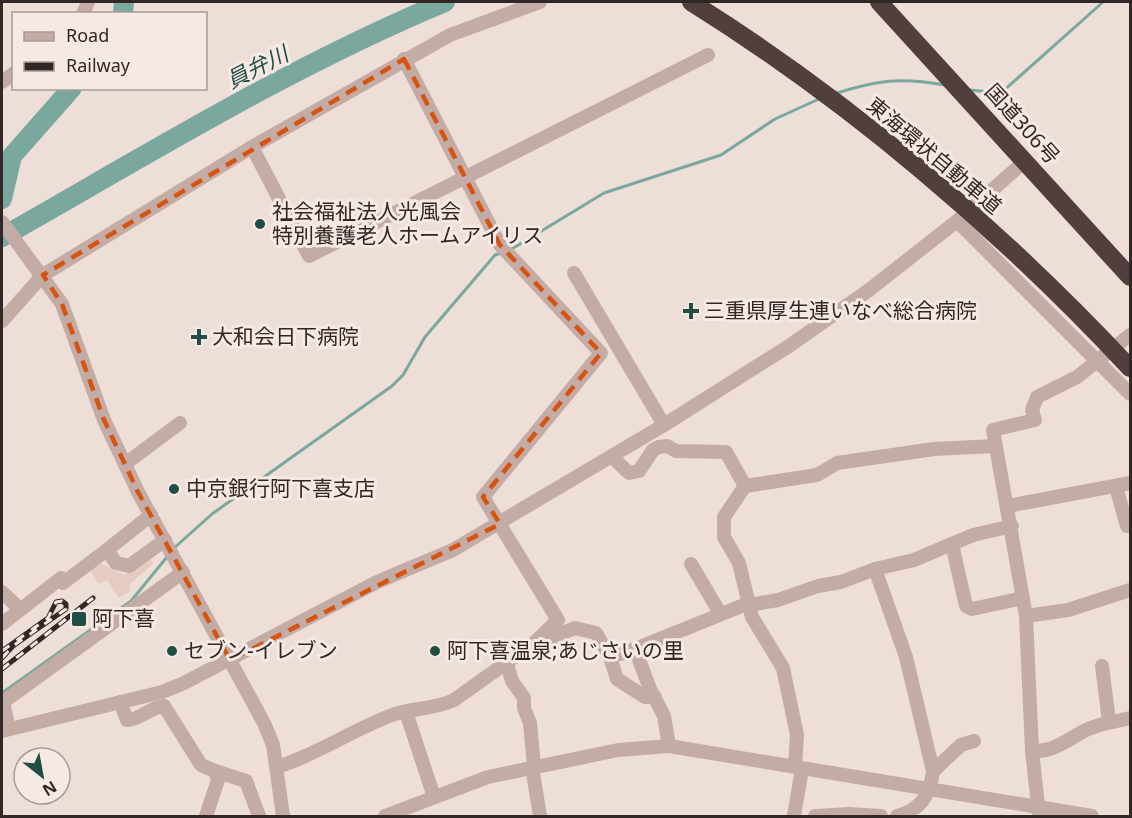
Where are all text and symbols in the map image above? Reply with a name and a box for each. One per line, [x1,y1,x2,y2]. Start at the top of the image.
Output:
legend [12,12,207,90]
text: Road [66,23,109,47]
water label: 員弁川 [220,37,295,94]
text: Railway [66,53,131,77]
street label: 国道306号 [979,77,1066,170]
street label: 東海環状自動車道 [861,91,1008,220]
place label: 社会福祉法人光風会 特別養護老人ホームアイリス [272,197,543,249]
marker: 社会福祉法人光風会 特別養護老人ホームアイリス [253,217,267,231]
place label: 三重県厚生連いなべ総合病院 [704,296,977,324]
marker: 三重県厚生連いなべ総合病院 [682,302,700,320]
place label: 大和会日下病院 [212,322,359,350]
marker: 大和会日下病院 [190,328,208,346]
place label: 中京銀行阿下喜支店 [186,474,375,502]
marker: 中京銀行阿下喜支店 [167,482,181,496]
place label: 阿下喜 [92,604,155,632]
marker: 阿下喜 [70,610,88,628]
place label: セブン-イレブン [184,636,338,664]
place label: 阿下喜温泉;あじさいの里 [447,636,684,664]
marker: セブン-イレブン [165,644,179,658]
marker: 阿下喜温泉;あじさいの里 [428,644,442,658]
north arrow [12,746,72,806]
text: N [38,776,61,802]

